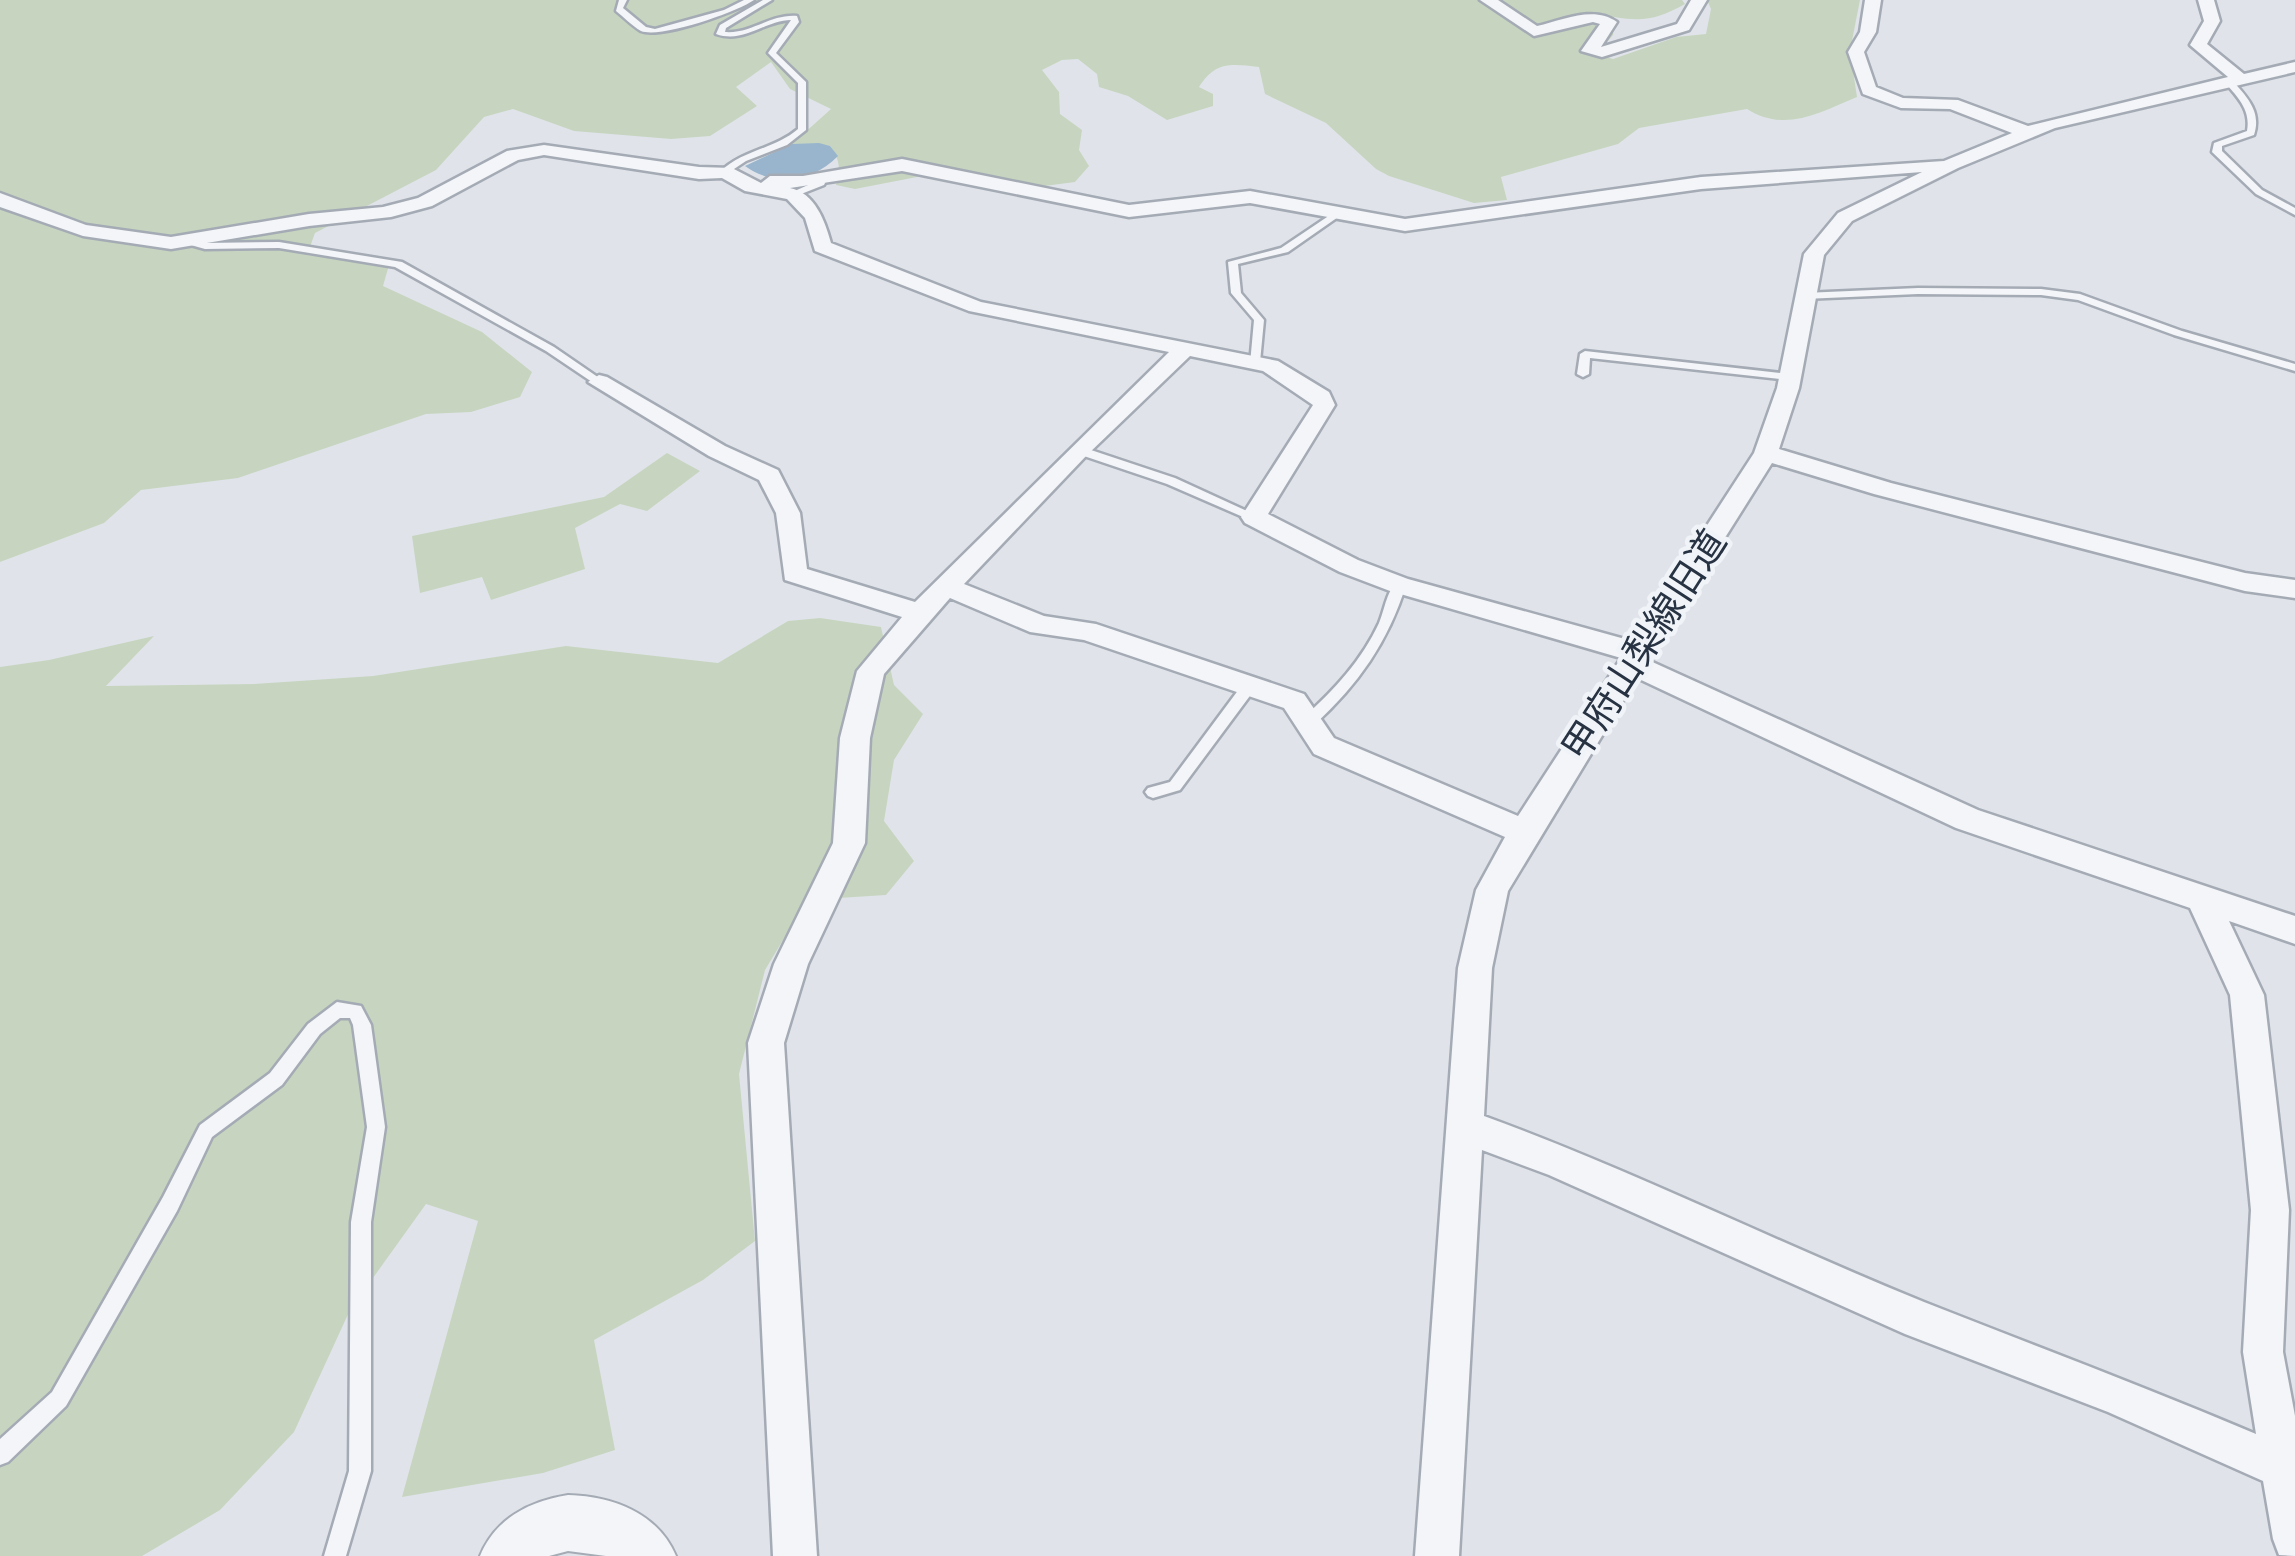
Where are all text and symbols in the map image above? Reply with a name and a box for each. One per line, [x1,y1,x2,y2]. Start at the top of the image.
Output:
street label: 甲府山梨線旧道 [1556,523,1734,768]

